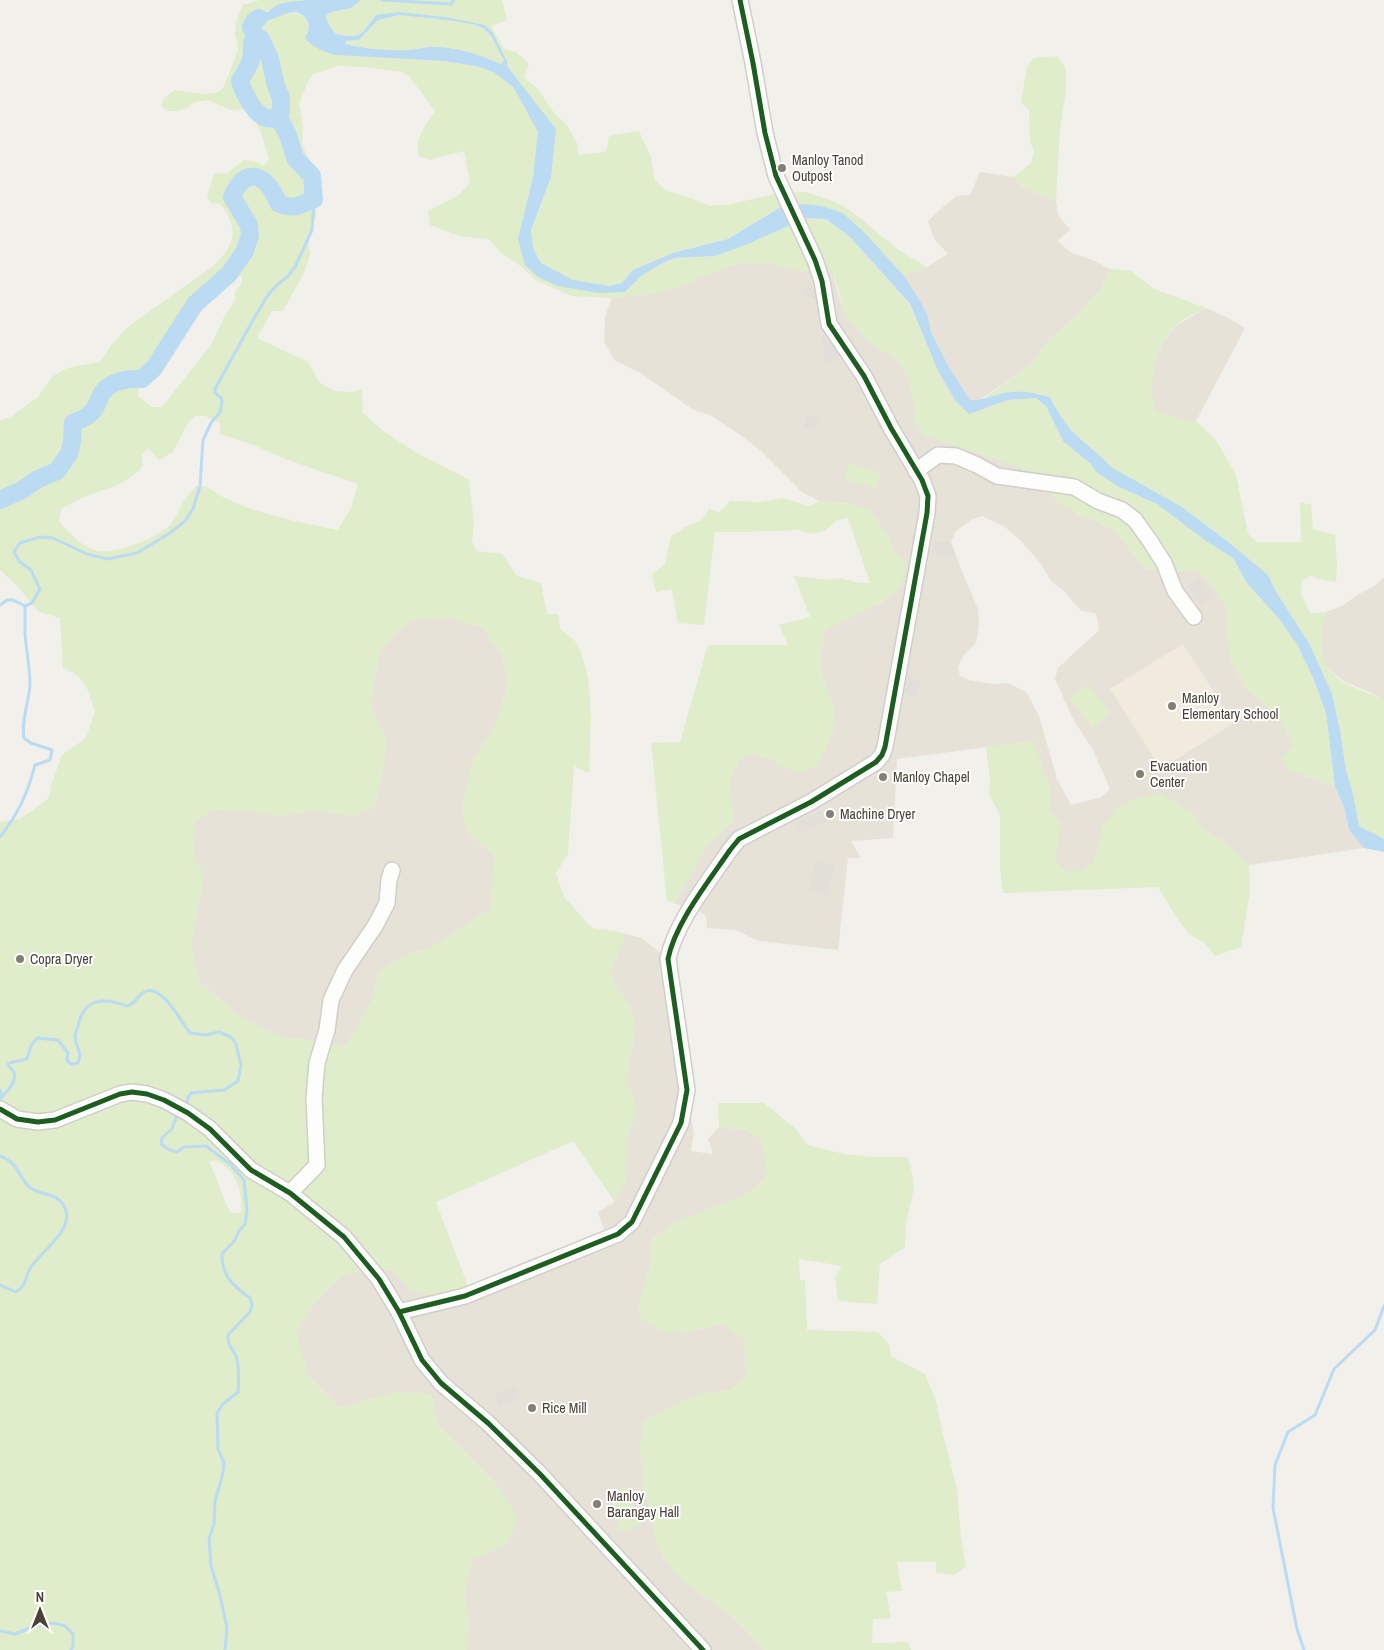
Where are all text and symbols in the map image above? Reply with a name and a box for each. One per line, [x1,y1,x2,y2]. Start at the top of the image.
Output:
place label: Manloy Tanod Outpost [792,151,864,185]
marker: Manloy Tanod Outpost [776,162,788,174]
place label: Manloy Elementary School [1182,689,1278,723]
marker: Manloy Elementary School [1166,700,1178,712]
place label: Evacuation Center [1150,757,1207,791]
place label: Manloy Chapel [893,768,970,786]
marker: Evacuation Center [1134,768,1146,780]
marker: Manloy Chapel [877,771,889,783]
place label: Machine Dryer [840,805,915,823]
marker: Machine Dryer [824,808,836,820]
place label: Copra Dryer [30,950,93,968]
marker: Copra Dryer [14,953,26,965]
place label: Rice Mill [542,1399,587,1417]
marker: Rice Mill [526,1402,538,1414]
place label: Manloy Barangay Hall [607,1487,679,1521]
marker: Manloy Barangay Hall [591,1498,603,1510]
north arrow [15,1585,65,1635]
text: N [36,1588,44,1606]

